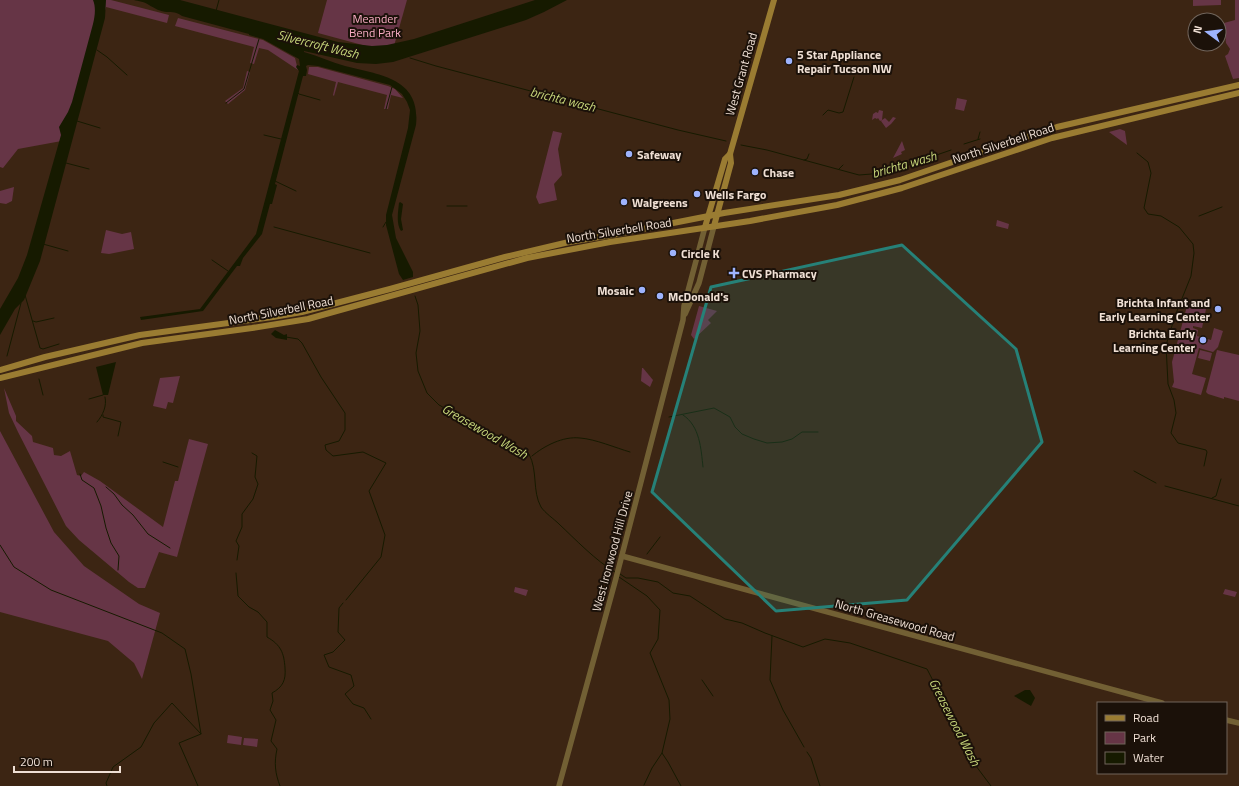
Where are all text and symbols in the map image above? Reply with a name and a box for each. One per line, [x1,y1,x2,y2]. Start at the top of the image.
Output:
park label: Meander Bend Park [349,9,401,42]
north arrow [1187,12,1227,52]
water label: Silvercroft Wash [275,24,361,64]
text: N [1189,24,1206,35]
street label: West Grant Road [720,30,762,118]
place label: 5 Star Appliance Repair Tucson NW [797,45,892,78]
marker: 5 Star Appliance Repair Tucson NW [784,56,794,66]
water label: brichta wash [528,81,598,117]
street label: North Silverbell Road [950,118,1056,168]
place label: Safeway [637,145,681,164]
water label: brichta wash [869,145,939,183]
marker: Safeway [624,149,634,159]
place label: Chase [763,163,794,182]
marker: Chase [750,167,760,177]
place label: Wells Fargo [705,185,766,204]
marker: Wells Fargo [692,189,702,199]
place label: Walgreens [632,193,688,212]
marker: Walgreens [619,197,629,207]
street label: North Silverbell Road [565,212,673,248]
place label: Circle K [681,244,720,263]
marker: Circle K [668,248,678,258]
place label: CVS Pharmacy [742,264,817,283]
marker: CVS Pharmacy [729,268,739,278]
place label: Mosaic [597,281,634,300]
marker: Mosaic [637,285,647,295]
place label: McDonald's [668,287,729,306]
street label: North Silverbell Road [227,291,335,329]
marker: McDonald's [655,291,665,301]
place label: Brichta Infant and Early Learning Center [1099,293,1211,326]
marker: Brichta Infant and Early Learning Center [1213,304,1223,314]
place label: Brichta Early Learning Center [1113,324,1196,357]
marker: Brichta Early Learning Center [1198,335,1208,345]
water label: Greasewood Wash [438,398,532,464]
street label: West Ironwood Hill Drive [587,488,637,614]
street label: North Greasewood Road [833,594,957,646]
water label: Greasewood Wash [924,675,986,770]
legend [1097,702,1227,774]
text: Road [1133,708,1159,727]
text: Park [1133,728,1156,747]
scale bar [14,748,120,774]
text: Water [1133,748,1164,767]
text: 200 m [20,752,53,771]

